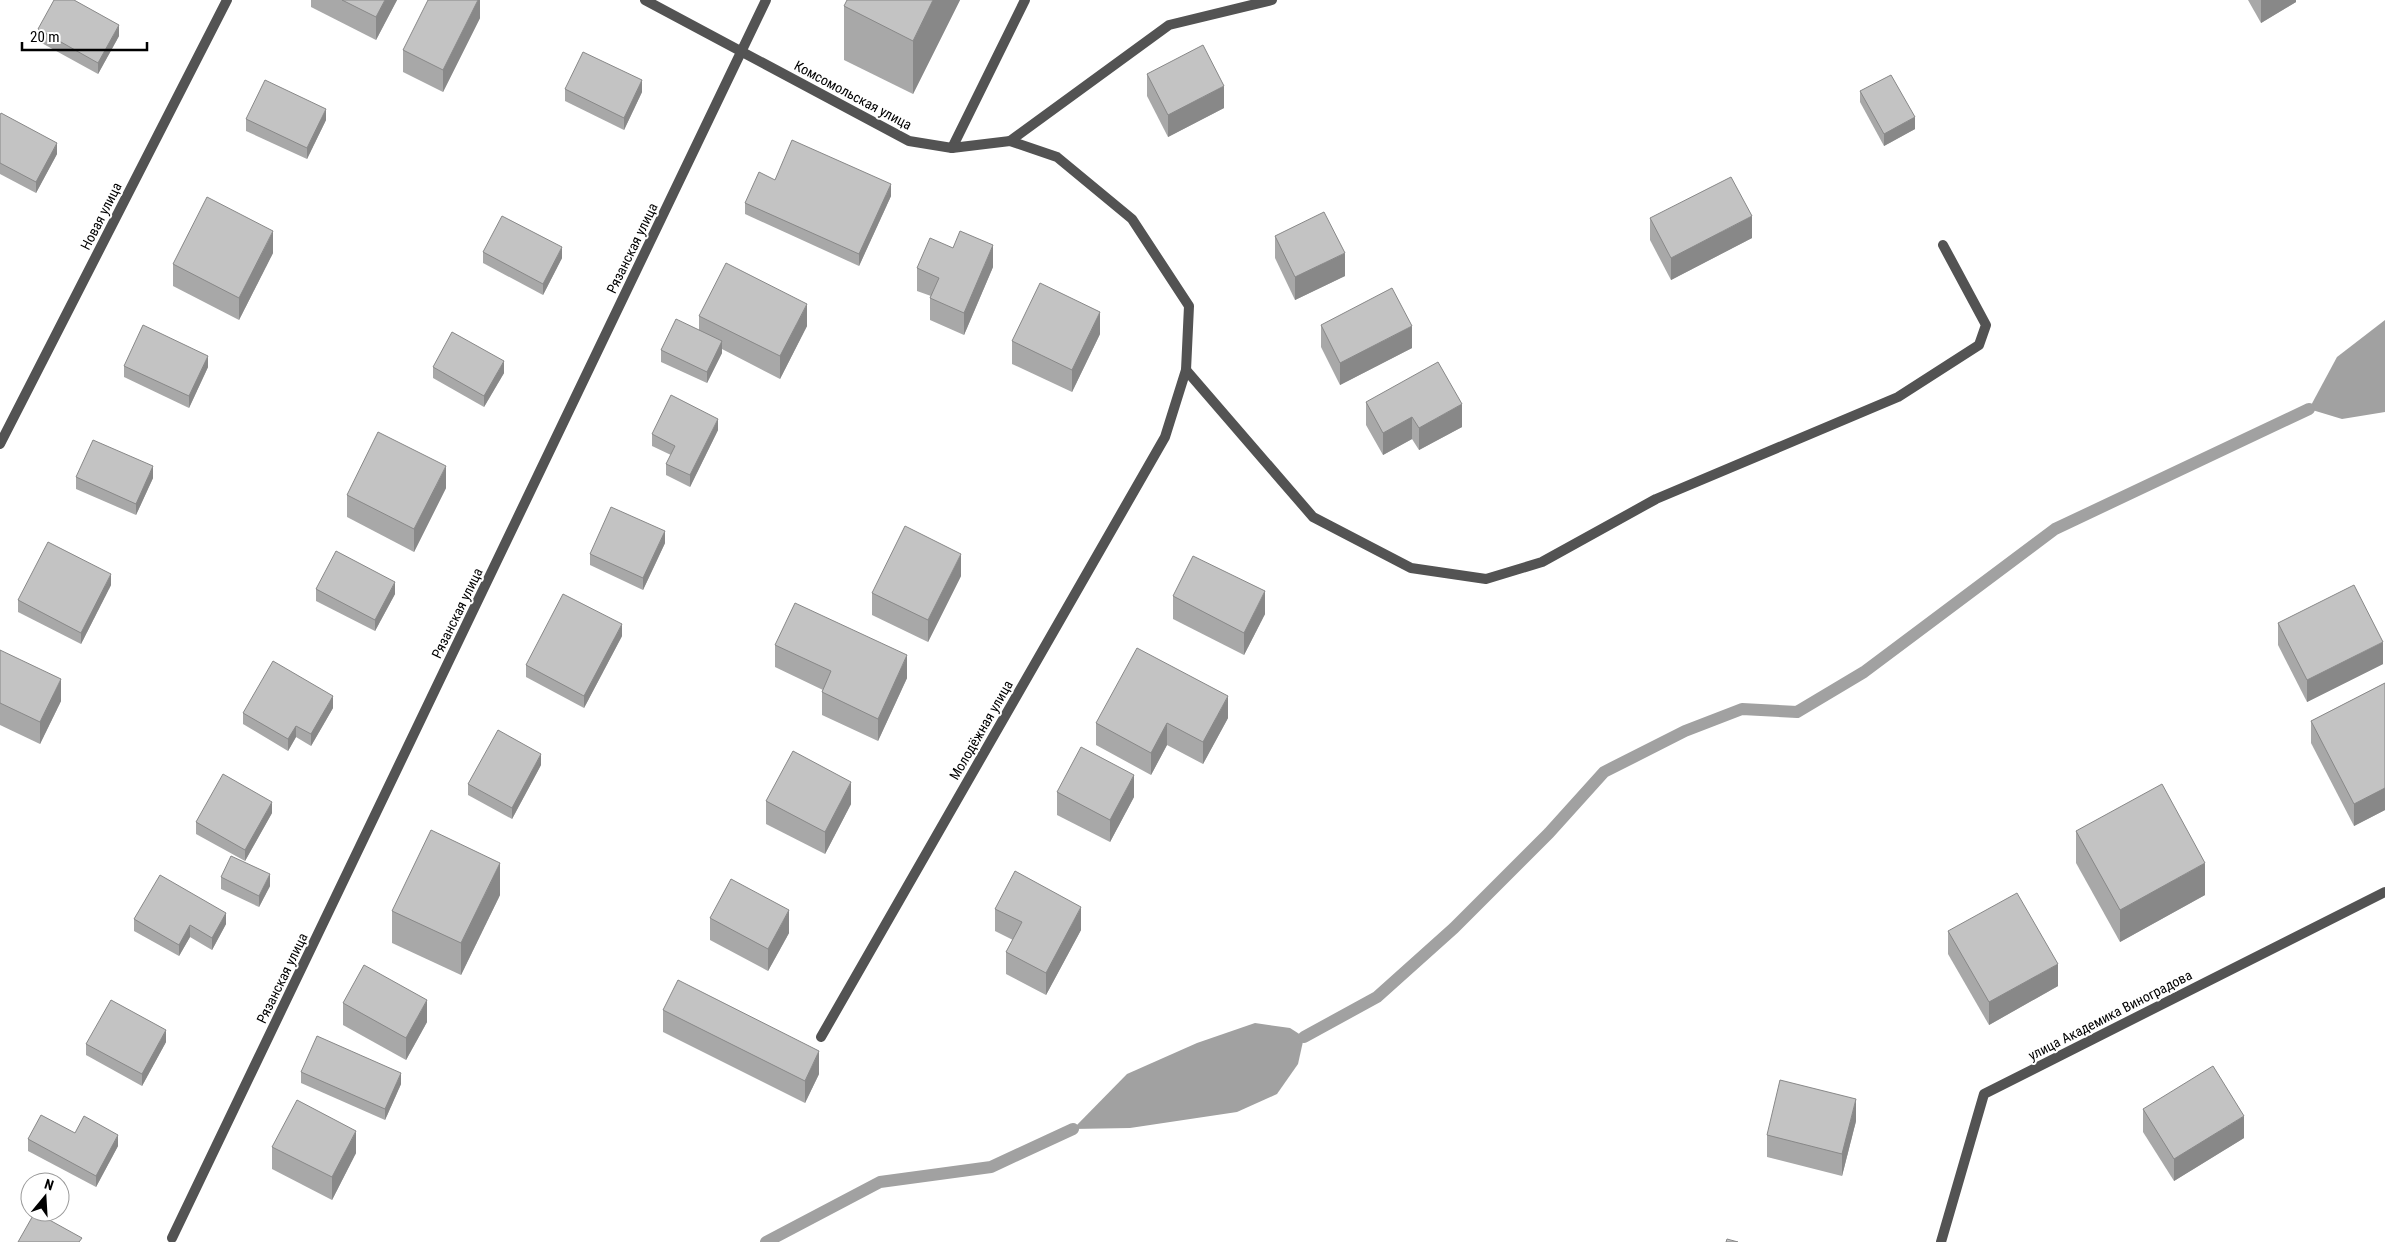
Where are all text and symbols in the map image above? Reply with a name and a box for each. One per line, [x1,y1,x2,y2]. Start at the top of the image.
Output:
scale bar [22,20,148,52]
text: 20 m [30,28,60,46]
street label: Комсомольская улица [792,57,914,133]
street label: Новая улица [77,180,125,252]
street label: Рязанская улица [603,200,661,296]
street label: Рязанская улица [428,565,486,661]
street label: Молодёжная улица [946,677,1016,783]
street label: Рязанская улица [253,930,311,1026]
street label: улица Академика Виноградова [2026,967,2194,1063]
north arrow [20,1172,70,1222]
text: N [42,1176,56,1194]

